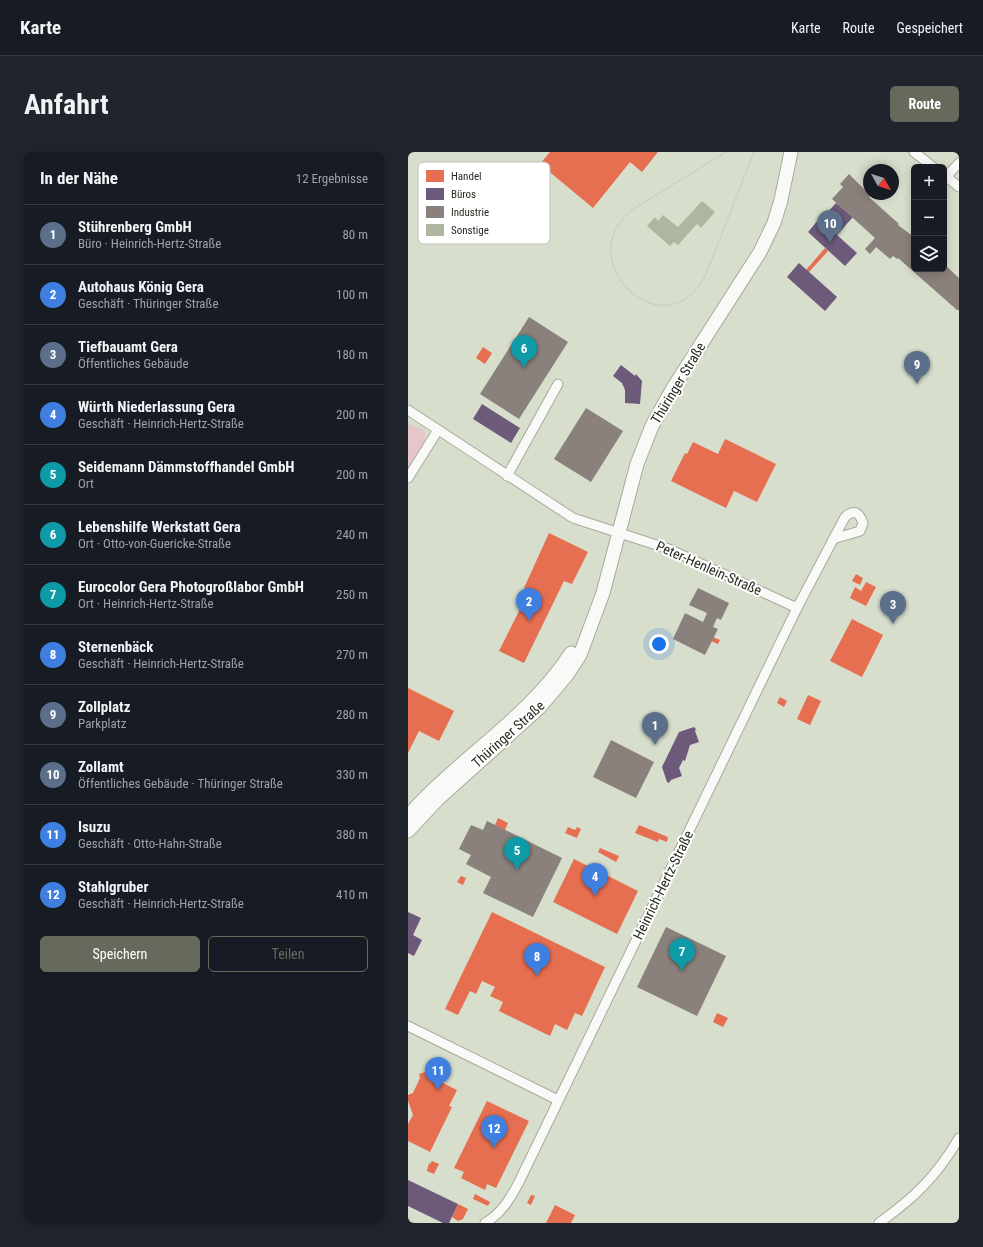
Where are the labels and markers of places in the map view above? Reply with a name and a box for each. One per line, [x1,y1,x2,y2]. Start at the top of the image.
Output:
pin: 10 [817,210,843,243]
pin: 6 [511,335,537,368]
pin: 9 [904,351,930,384]
pin: 2 [516,588,542,621]
pin: 3 [880,591,906,624]
pin: 1 [642,712,668,745]
pin: 5 [504,837,530,870]
pin: 4 [582,863,608,896]
pin: 7 [669,938,695,971]
pin: 8 [524,943,550,976]
pin: 11 [425,1057,451,1090]
pin: 12 [481,1115,507,1148]

